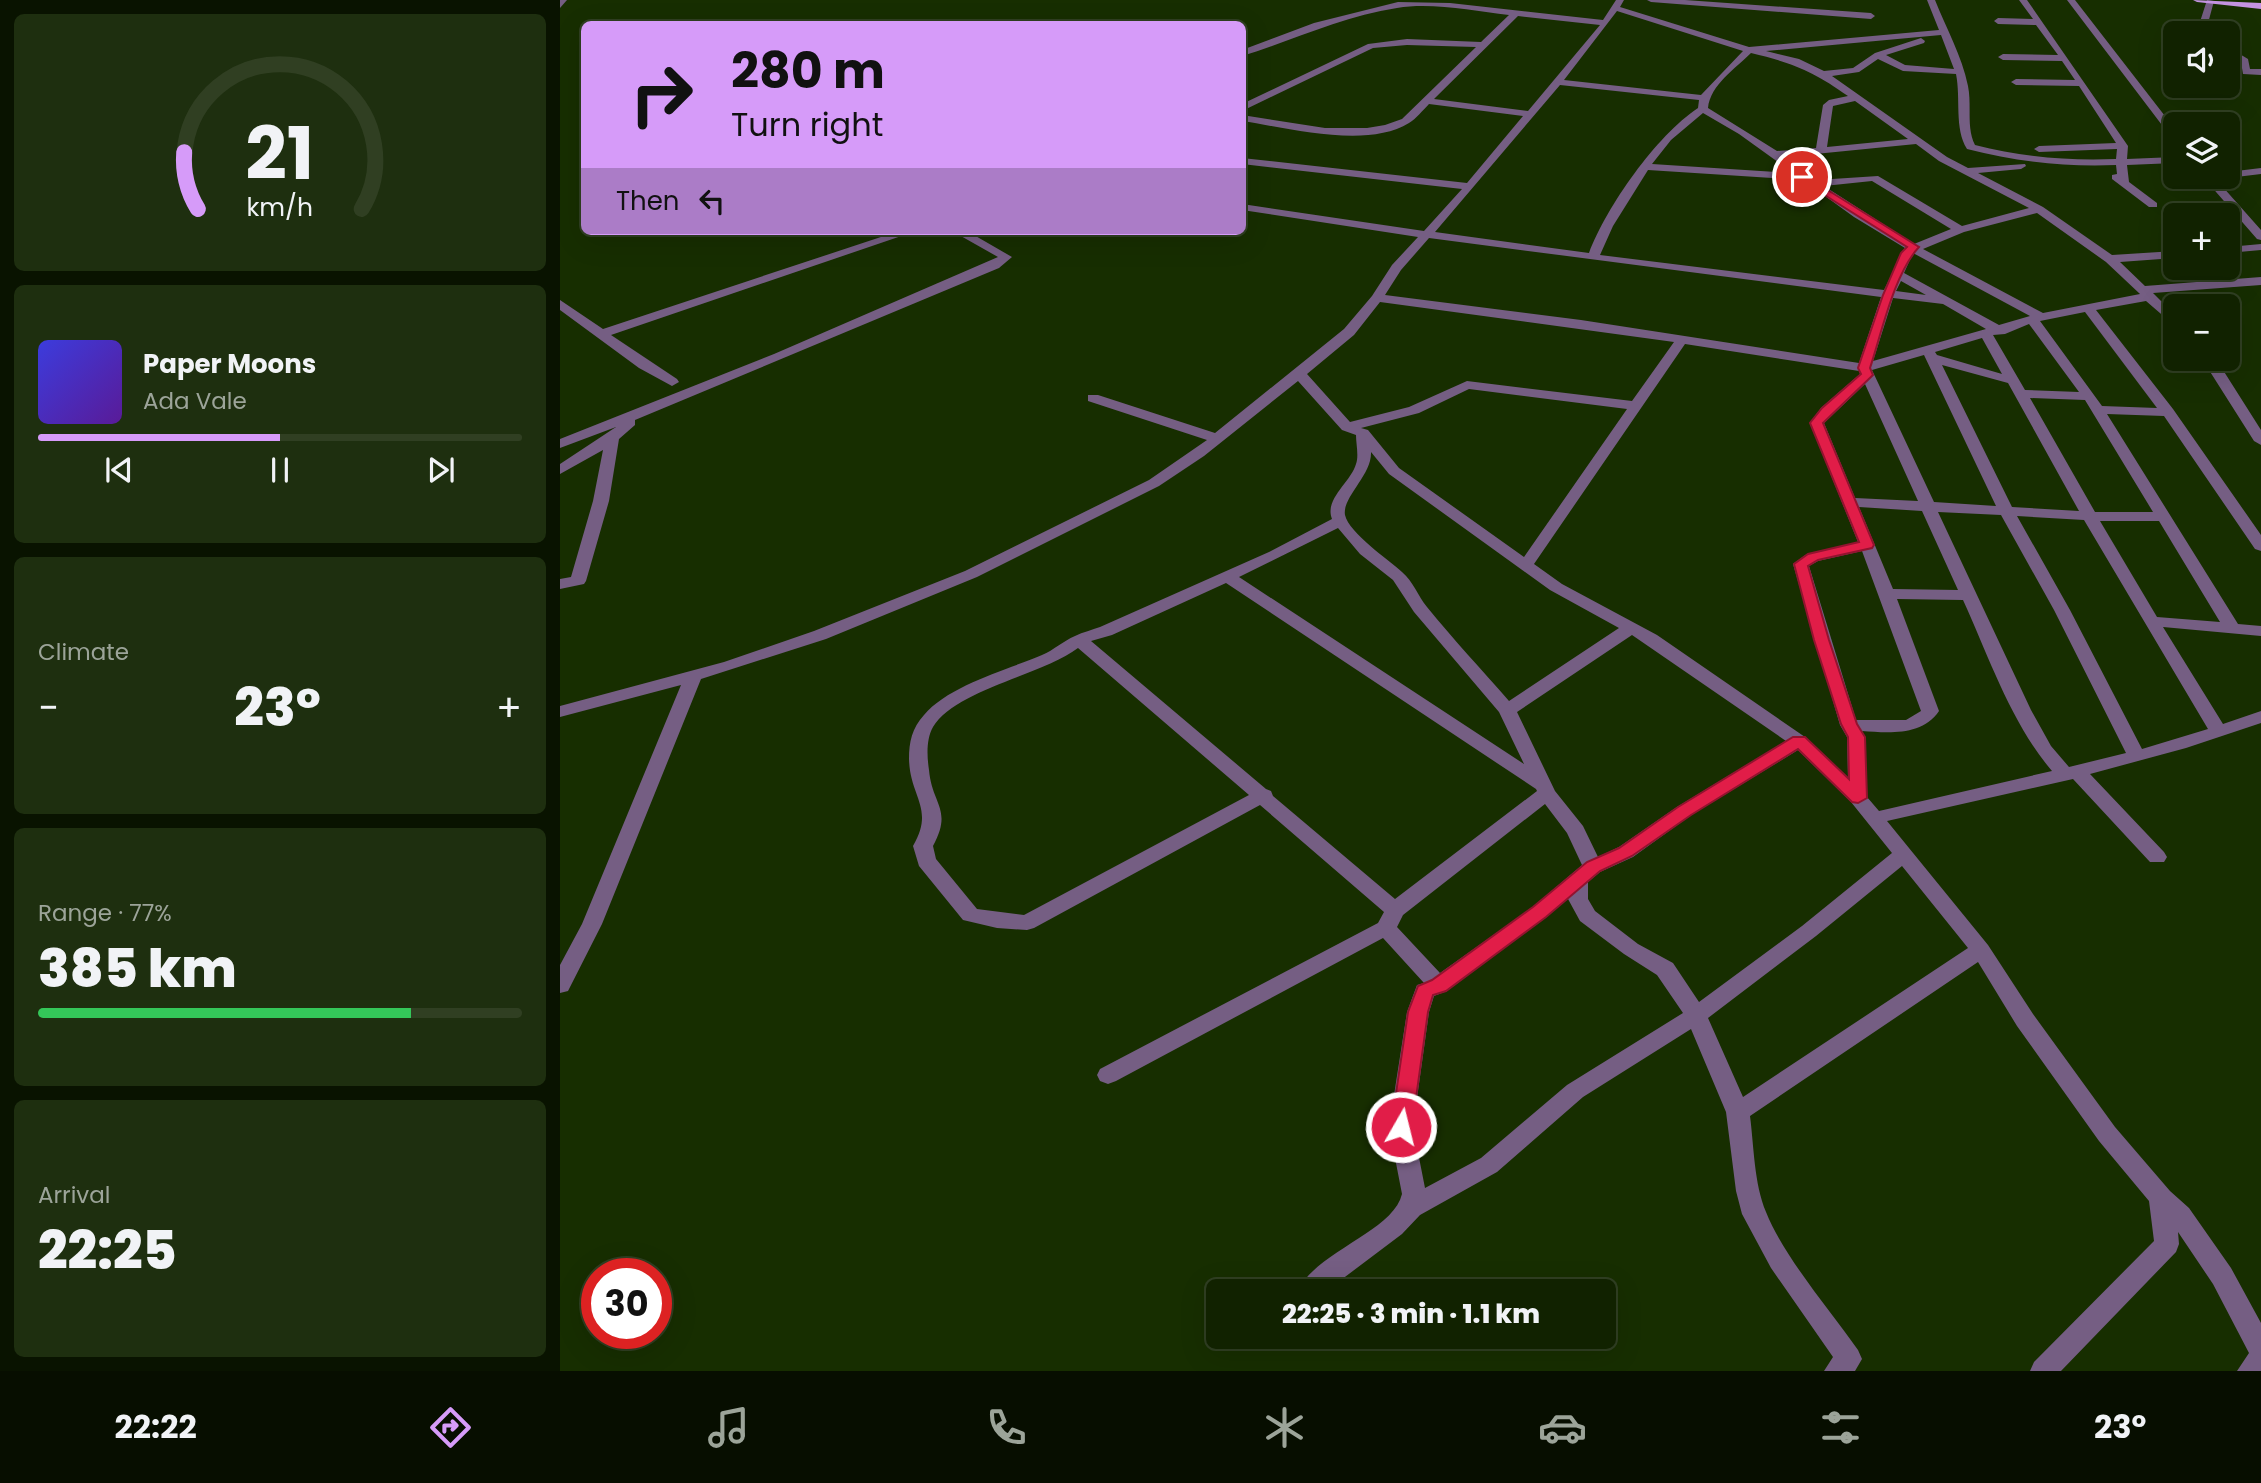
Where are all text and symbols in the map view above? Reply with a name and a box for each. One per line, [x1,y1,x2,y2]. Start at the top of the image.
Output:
map controls [2163,21,2240,371]
button: sound [2163,21,2240,98]
text: 280 m [731,37,885,105]
icon: right [616,49,707,140]
text: Turn right [731,102,883,147]
text: 21 [246,103,314,204]
button: layers [2163,112,2240,189]
pin [1772,147,1832,207]
icon: arrive [1783,158,1821,196]
icon: left [693,182,731,220]
text: Then [616,183,679,219]
text: km/h [247,190,313,225]
button: + [2163,203,2240,280]
button: − [2163,294,2240,371]
text: Paper Moons [143,346,316,382]
text: Ada Vale [143,385,247,417]
icon: previous [100,451,138,489]
icon: pause [261,451,299,489]
icon: next [422,451,460,489]
text: Climate [38,636,129,668]
text: 23° [234,671,321,744]
text: − [38,681,59,734]
text: + [496,681,522,734]
text: Range · 77% [38,897,172,929]
text: 385 km [38,932,237,1005]
position arrow [1364,1090,1438,1164]
text: Arrival [38,1179,110,1211]
text: 22:25 [38,1214,177,1287]
speed limit sign: 30 [581,1258,672,1349]
text: 22:25 · 3 min · 1.1 km [1282,1296,1540,1332]
icon: directions [426,1403,475,1452]
icon: music [704,1403,753,1452]
icon: phone [982,1403,1031,1452]
icon: climate [1260,1403,1309,1452]
icon: car [1538,1403,1587,1452]
icon: filters [1816,1403,1865,1452]
text: 22:22 [115,1404,197,1449]
text: 23° [2094,1404,2146,1449]

